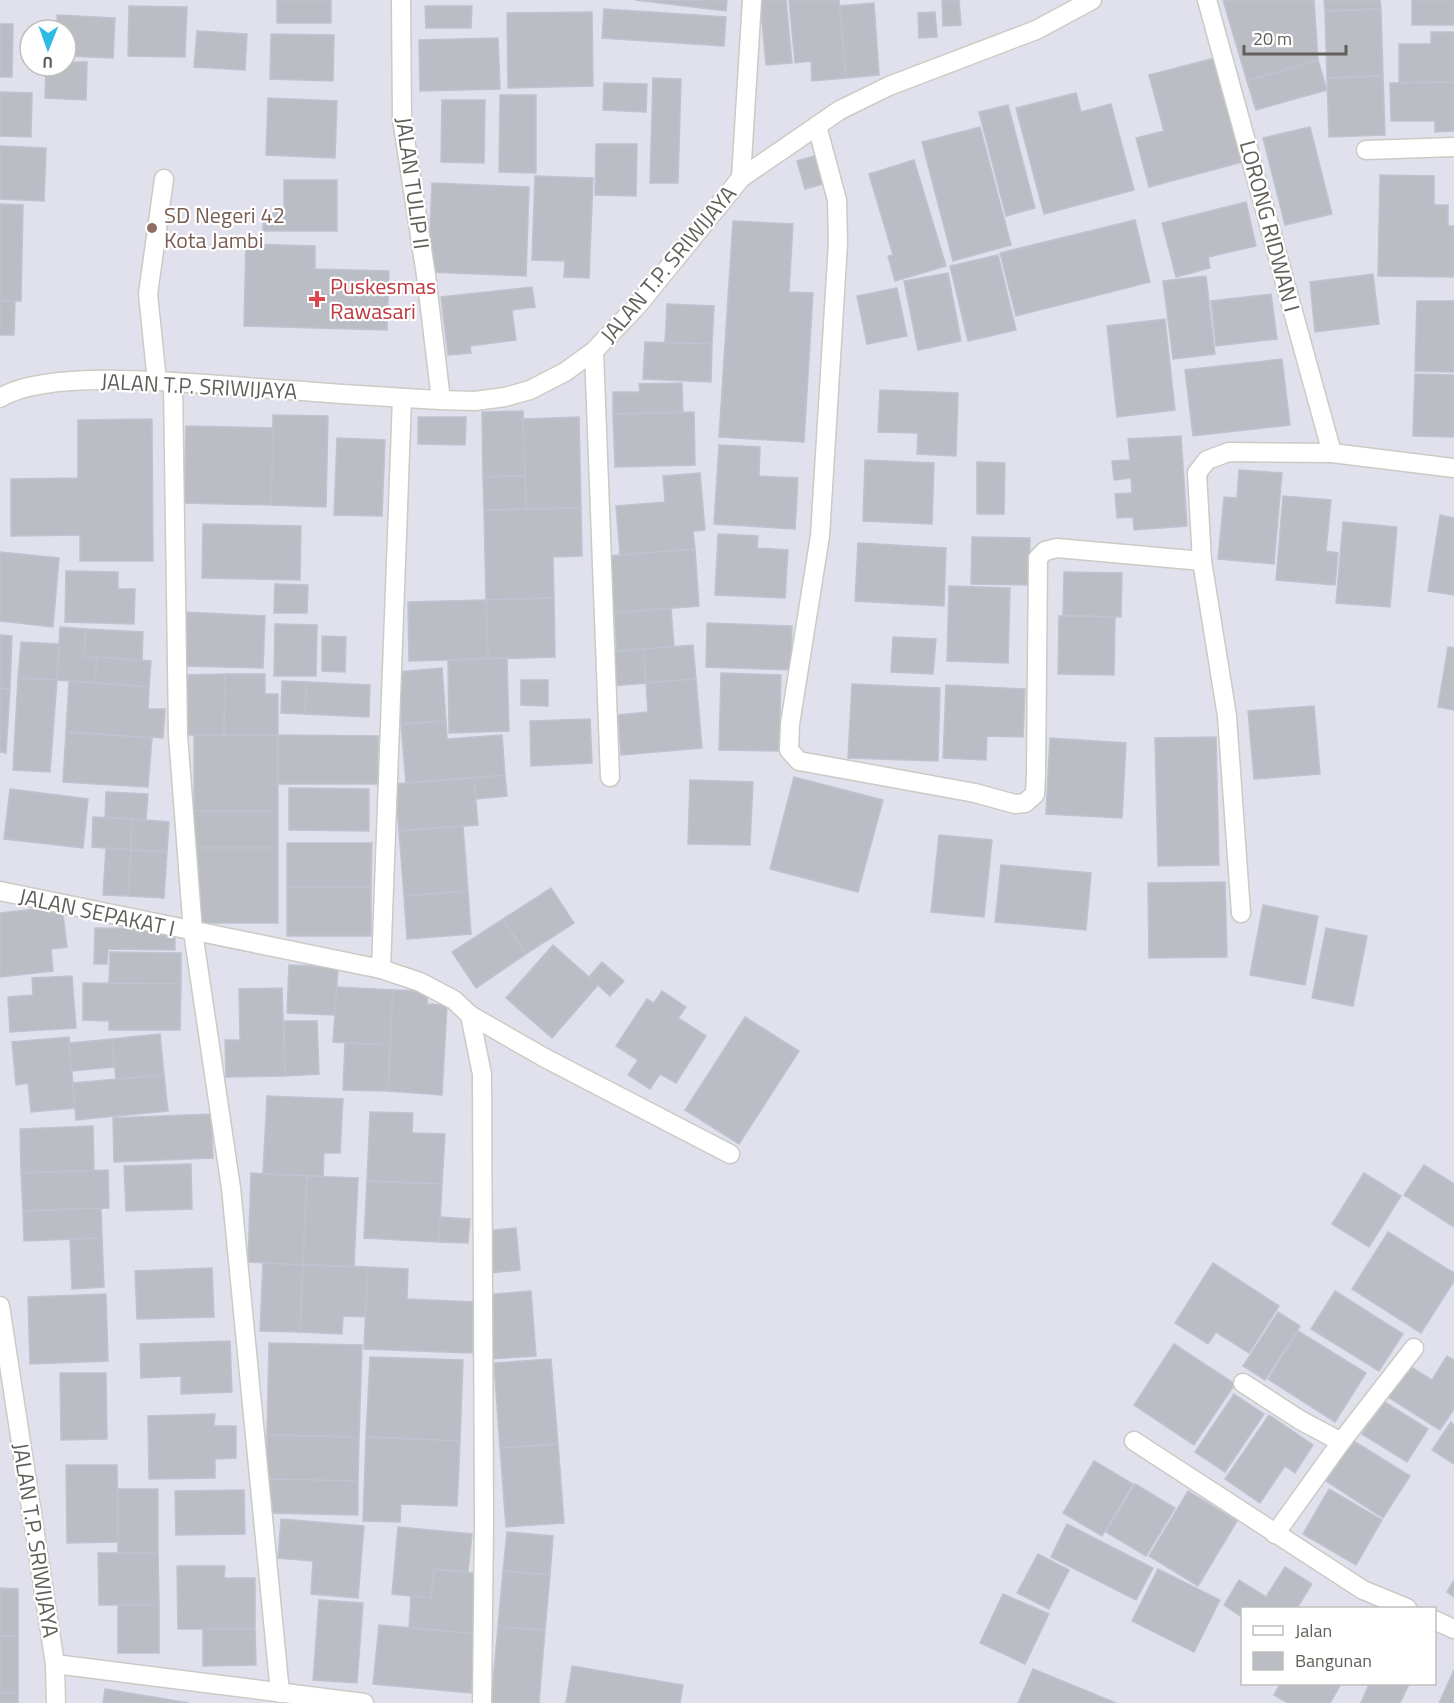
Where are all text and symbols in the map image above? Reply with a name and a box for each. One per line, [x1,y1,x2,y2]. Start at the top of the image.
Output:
north arrow [18,18,78,78]
scale bar [1244,18,1346,56]
text: 20 m [1253,25,1292,52]
text: U [42,51,53,75]
street label: JALAN TULIP II [387,115,439,251]
street label: LORONG RIDWAN I [1231,136,1309,316]
street label: JALAN T.P. SRIWIJAYA [592,178,744,350]
place label: SD Negeri 42 Kota Jambi [164,198,285,257]
marker: SD Negeri 42 Kota Jambi [145,221,159,235]
place label: Puskesmas Rawasari [330,269,436,328]
marker: Puskesmas Rawasari [308,290,326,308]
street label: JALAN T.P. SRIWIJAYA [100,364,298,408]
street label: JALAN SEPAKAT I [16,879,178,945]
street label: JALAN T.P. SRIWIJAYA [4,1440,68,1640]
legend [1241,1607,1436,1685]
text: Jalan [1295,1617,1332,1644]
text: Bangunan [1295,1647,1372,1674]

